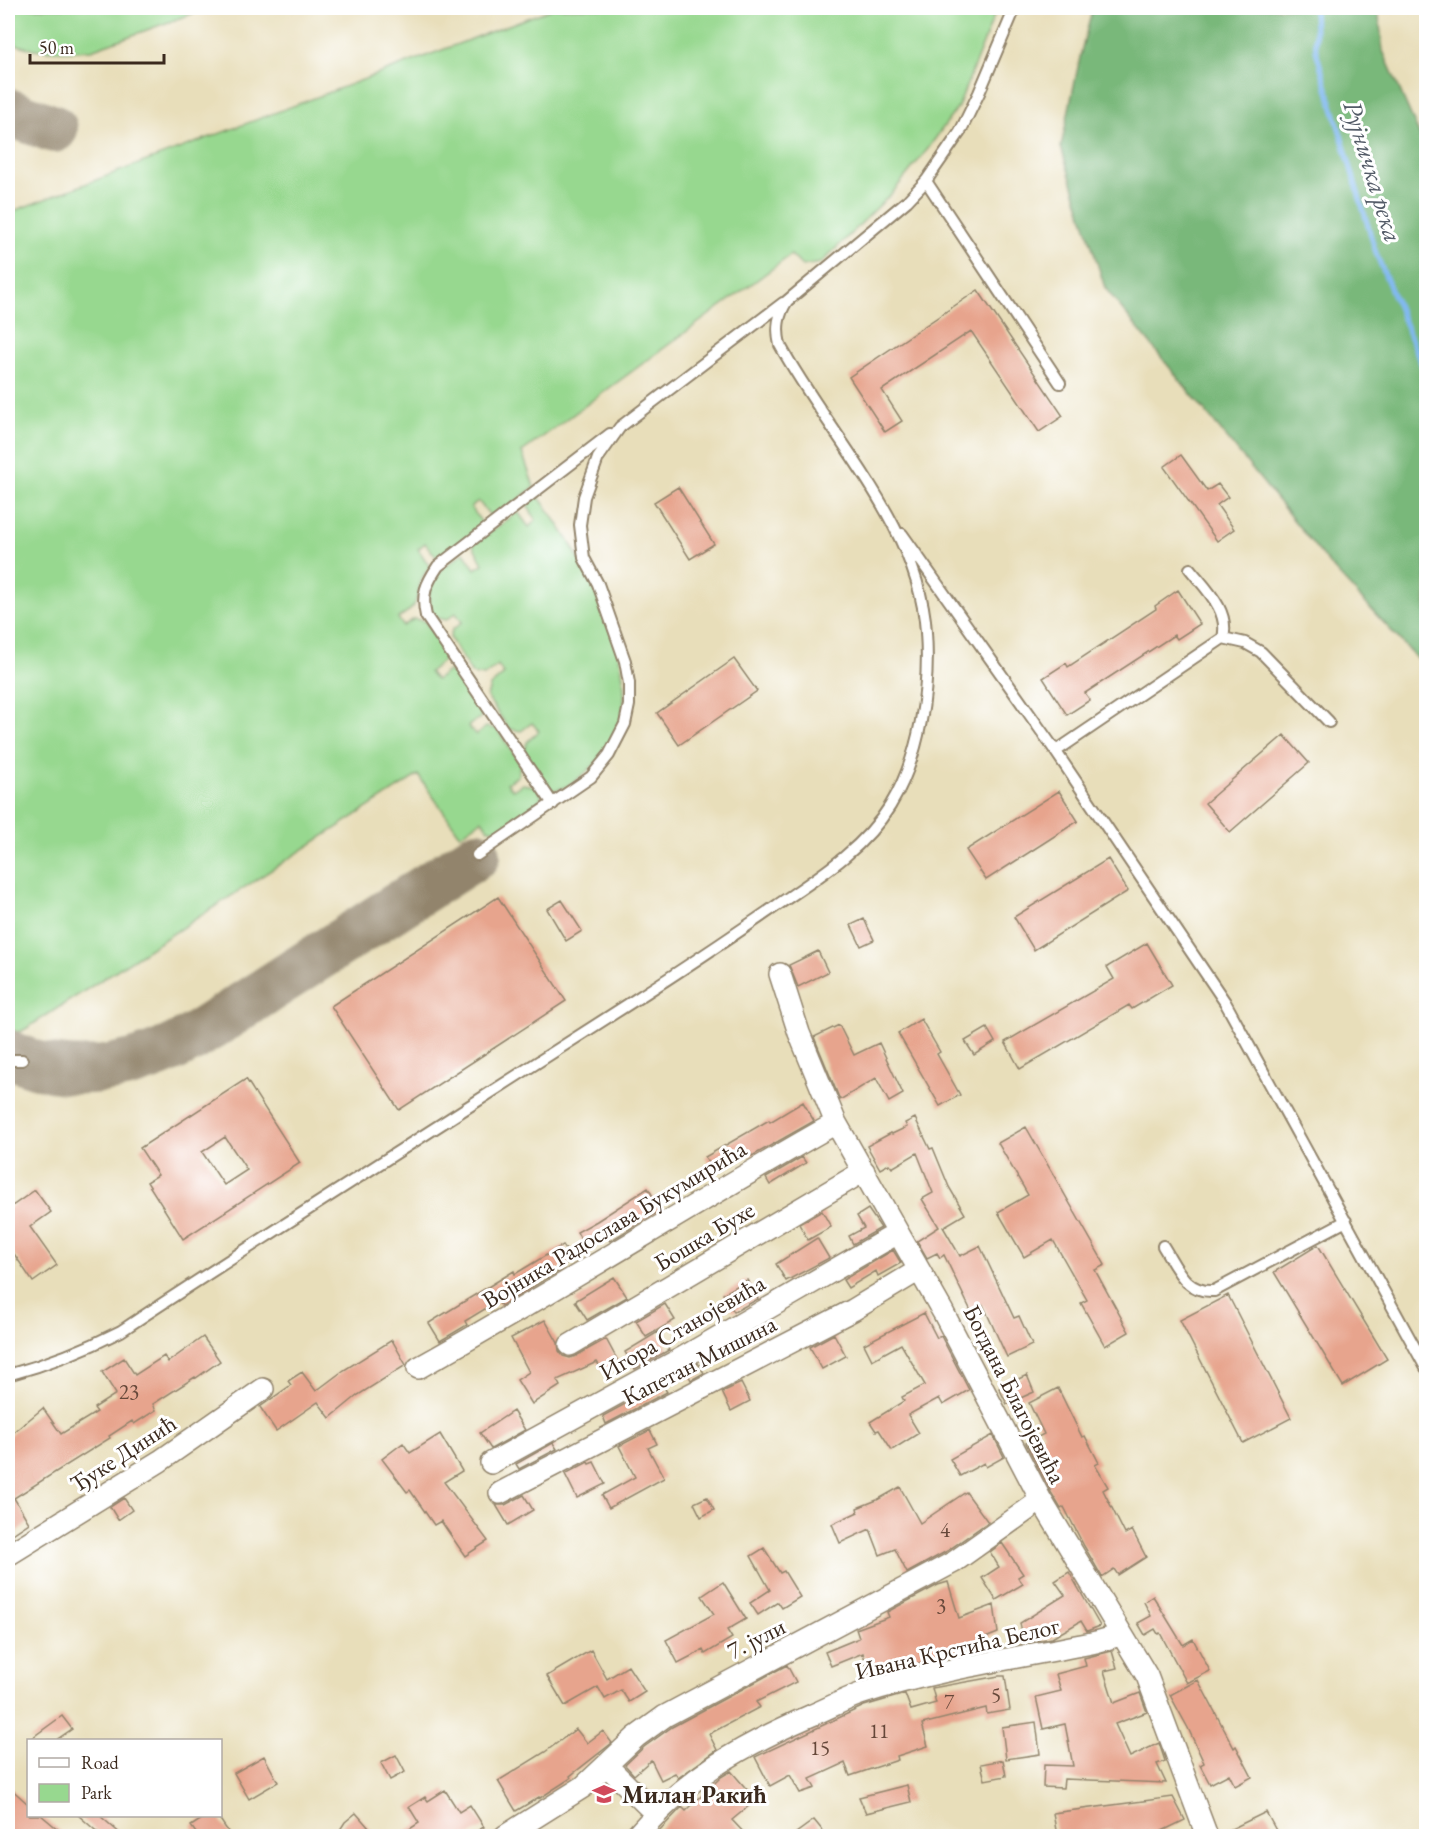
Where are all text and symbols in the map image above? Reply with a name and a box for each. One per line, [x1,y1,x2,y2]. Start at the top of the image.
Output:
scale bar [30,27,164,65]
text: 50 m [39,36,74,59]
water label: Рујничка река [1335,96,1411,246]
street label: Војника Радослава Букумирића [476,1133,752,1315]
street label: Бошка Бухе [648,1194,760,1278]
street label: Игора Станојевића [593,1267,771,1387]
street label: Богдана Благојевића [957,1299,1074,1489]
street label: Капетан Мишина [617,1308,782,1412]
house number: 23 [119,1378,139,1405]
street label: Ђуке Динић [64,1407,182,1499]
house number: 4 [940,1516,951,1543]
house number: 3 [936,1592,946,1619]
street label: Ивана Крстића Белог [852,1609,1063,1687]
street label: 7. јули [722,1610,791,1666]
house number: 5 [991,1681,1001,1708]
house number: 7 [944,1688,955,1715]
house number: 11 [869,1717,889,1744]
house number: 15 [810,1734,830,1761]
legend [27,1739,222,1817]
text: Road [81,1751,120,1774]
place label: Милан Ракић [622,1779,767,1810]
text: Park [81,1781,112,1804]
school or university icon: Милан Ракић [591,1781,617,1807]

